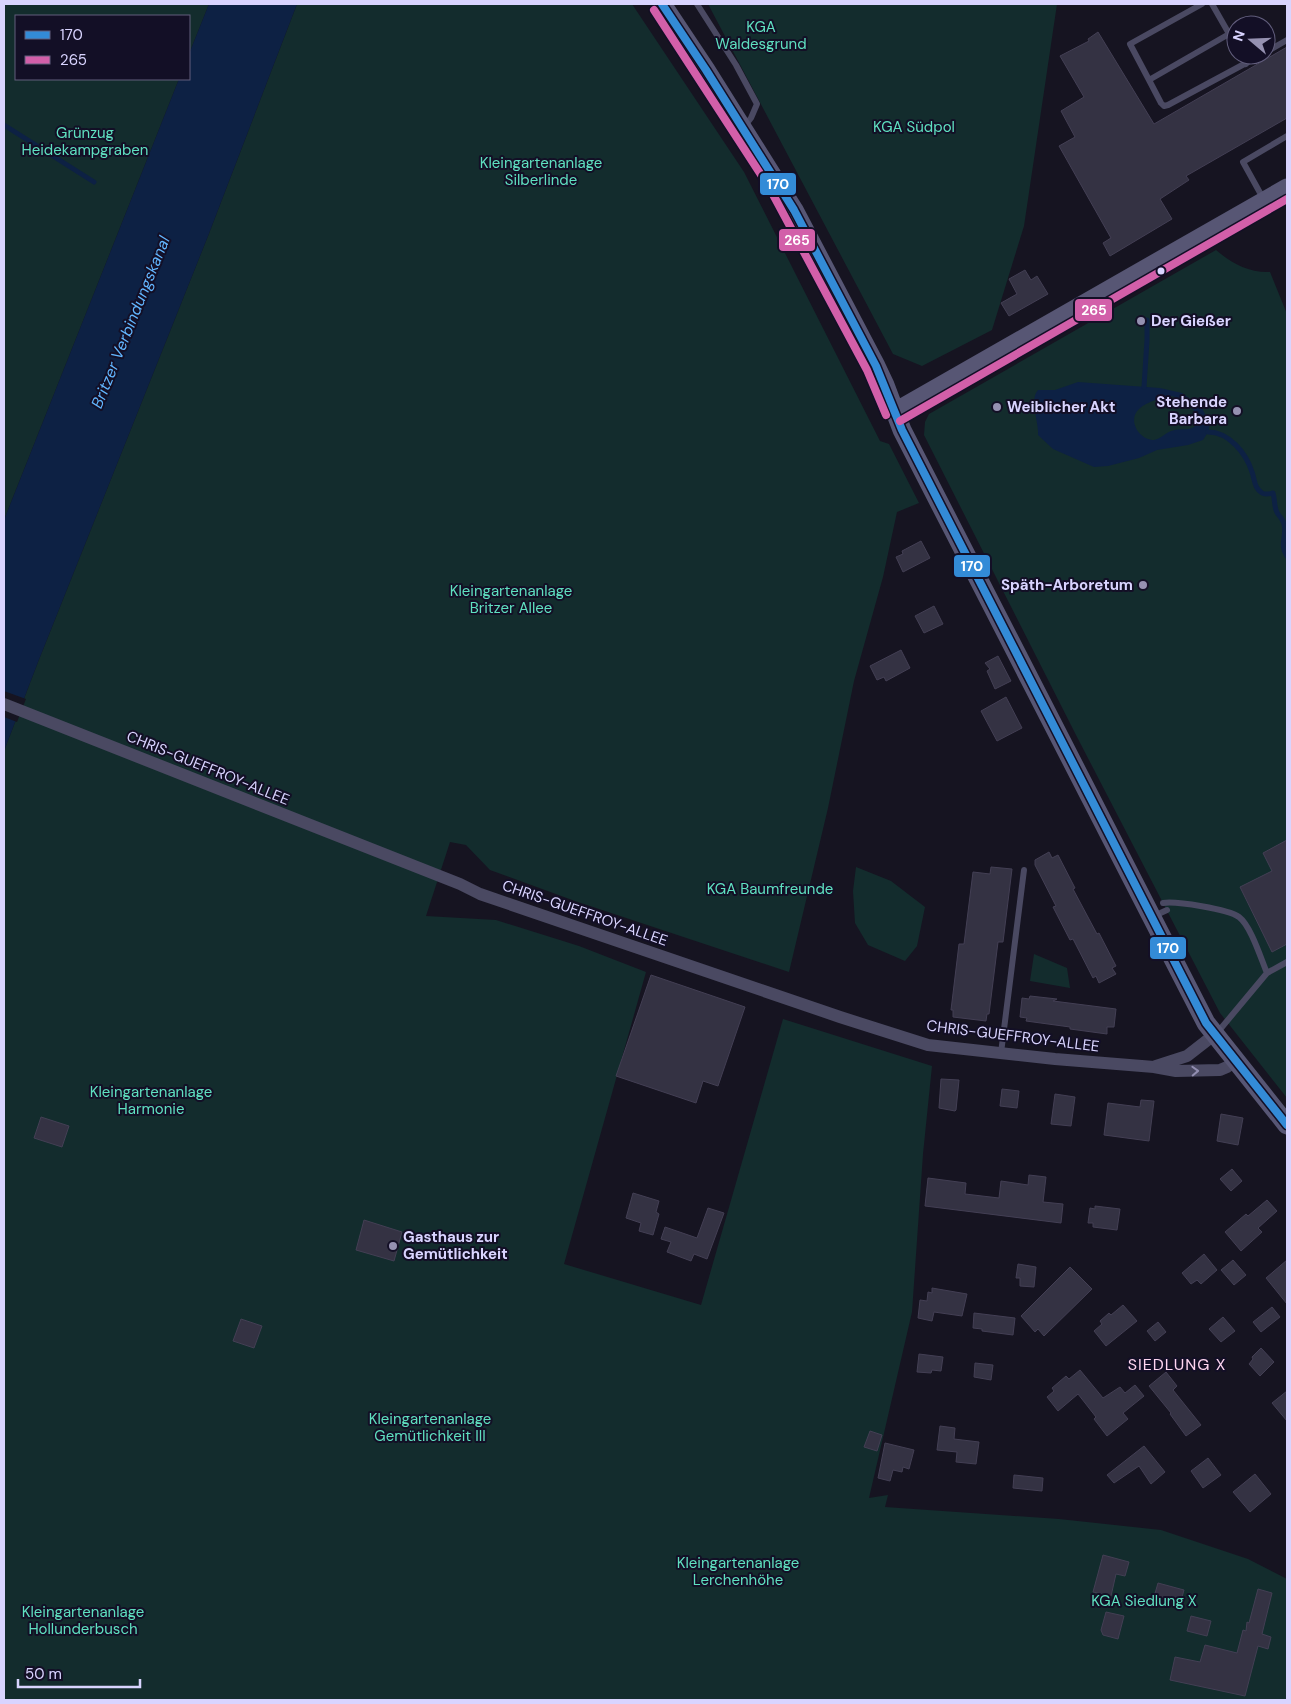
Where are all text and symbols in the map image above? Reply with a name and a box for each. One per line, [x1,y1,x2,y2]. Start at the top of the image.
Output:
legend [15,15,190,80]
north arrow [1226,15,1276,65]
park label: KGA Waldesgrund [715,17,807,54]
text: 170 [60,25,83,45]
text: N [1229,28,1249,44]
text: 265 [60,50,87,70]
park label: KGA Südpol [873,117,955,137]
park label: Grünzug Heidekampgraben [22,123,148,160]
park label: Kleingartenanlage Silberlinde [480,153,602,190]
line badge: 170 [759,172,797,196]
text: 170 [767,175,789,193]
line badge: 265 [778,228,816,252]
text: 265 [784,231,810,249]
water label: Britzer Verbindungskanal [86,233,175,411]
unlabelled marker [1156,266,1166,276]
line badge: 265 [1074,298,1113,322]
text: 265 [1081,301,1107,319]
place label: Der Gießer [1151,311,1231,331]
marker: Der Gießer [1135,315,1147,327]
place label: Stehende Barbara [1156,392,1227,429]
place label: Weiblicher Akt [1007,397,1115,417]
marker: Weiblicher Akt [991,401,1003,413]
marker: Stehende Barbara [1231,405,1243,417]
line badge: 170 [953,554,991,578]
text: 170 [961,557,983,575]
place label: Späth-Arboretum [1001,575,1133,595]
marker: Späth-Arboretum [1137,579,1149,591]
park label: Kleingartenanlage Britzer Allee [450,581,572,618]
street label: CHRIS-GUEFFROY-ALLEE [124,726,292,810]
street label: CHRIS-GUEFFROY-ALLEE [500,875,670,951]
park label: KGA Baumfreunde [707,879,833,899]
line badge: 170 [1149,936,1187,960]
text: 170 [1157,939,1179,957]
street label: CHRIS-GUEFFROY-ALLEE [925,1015,1101,1057]
one-way arrow [1192,1065,1200,1076]
park label: Kleingartenanlage Harmonie [90,1082,212,1119]
place label: Gasthaus zur Gemütlichkeit [403,1227,508,1264]
marker: Gasthaus zur Gemütlichkeit [387,1240,399,1252]
district label: SIEDLUNG X [1128,1354,1226,1375]
park label: Kleingartenanlage Gemütlichkeit III [369,1409,491,1446]
park label: Kleingartenanlage Lerchenhöhe [677,1553,799,1590]
park label: KGA Siedlung X [1091,1591,1197,1611]
park label: Kleingartenanlage Hollunderbusch [22,1602,144,1639]
scale bar [18,1656,140,1688]
text: 50 m [25,1664,62,1684]

